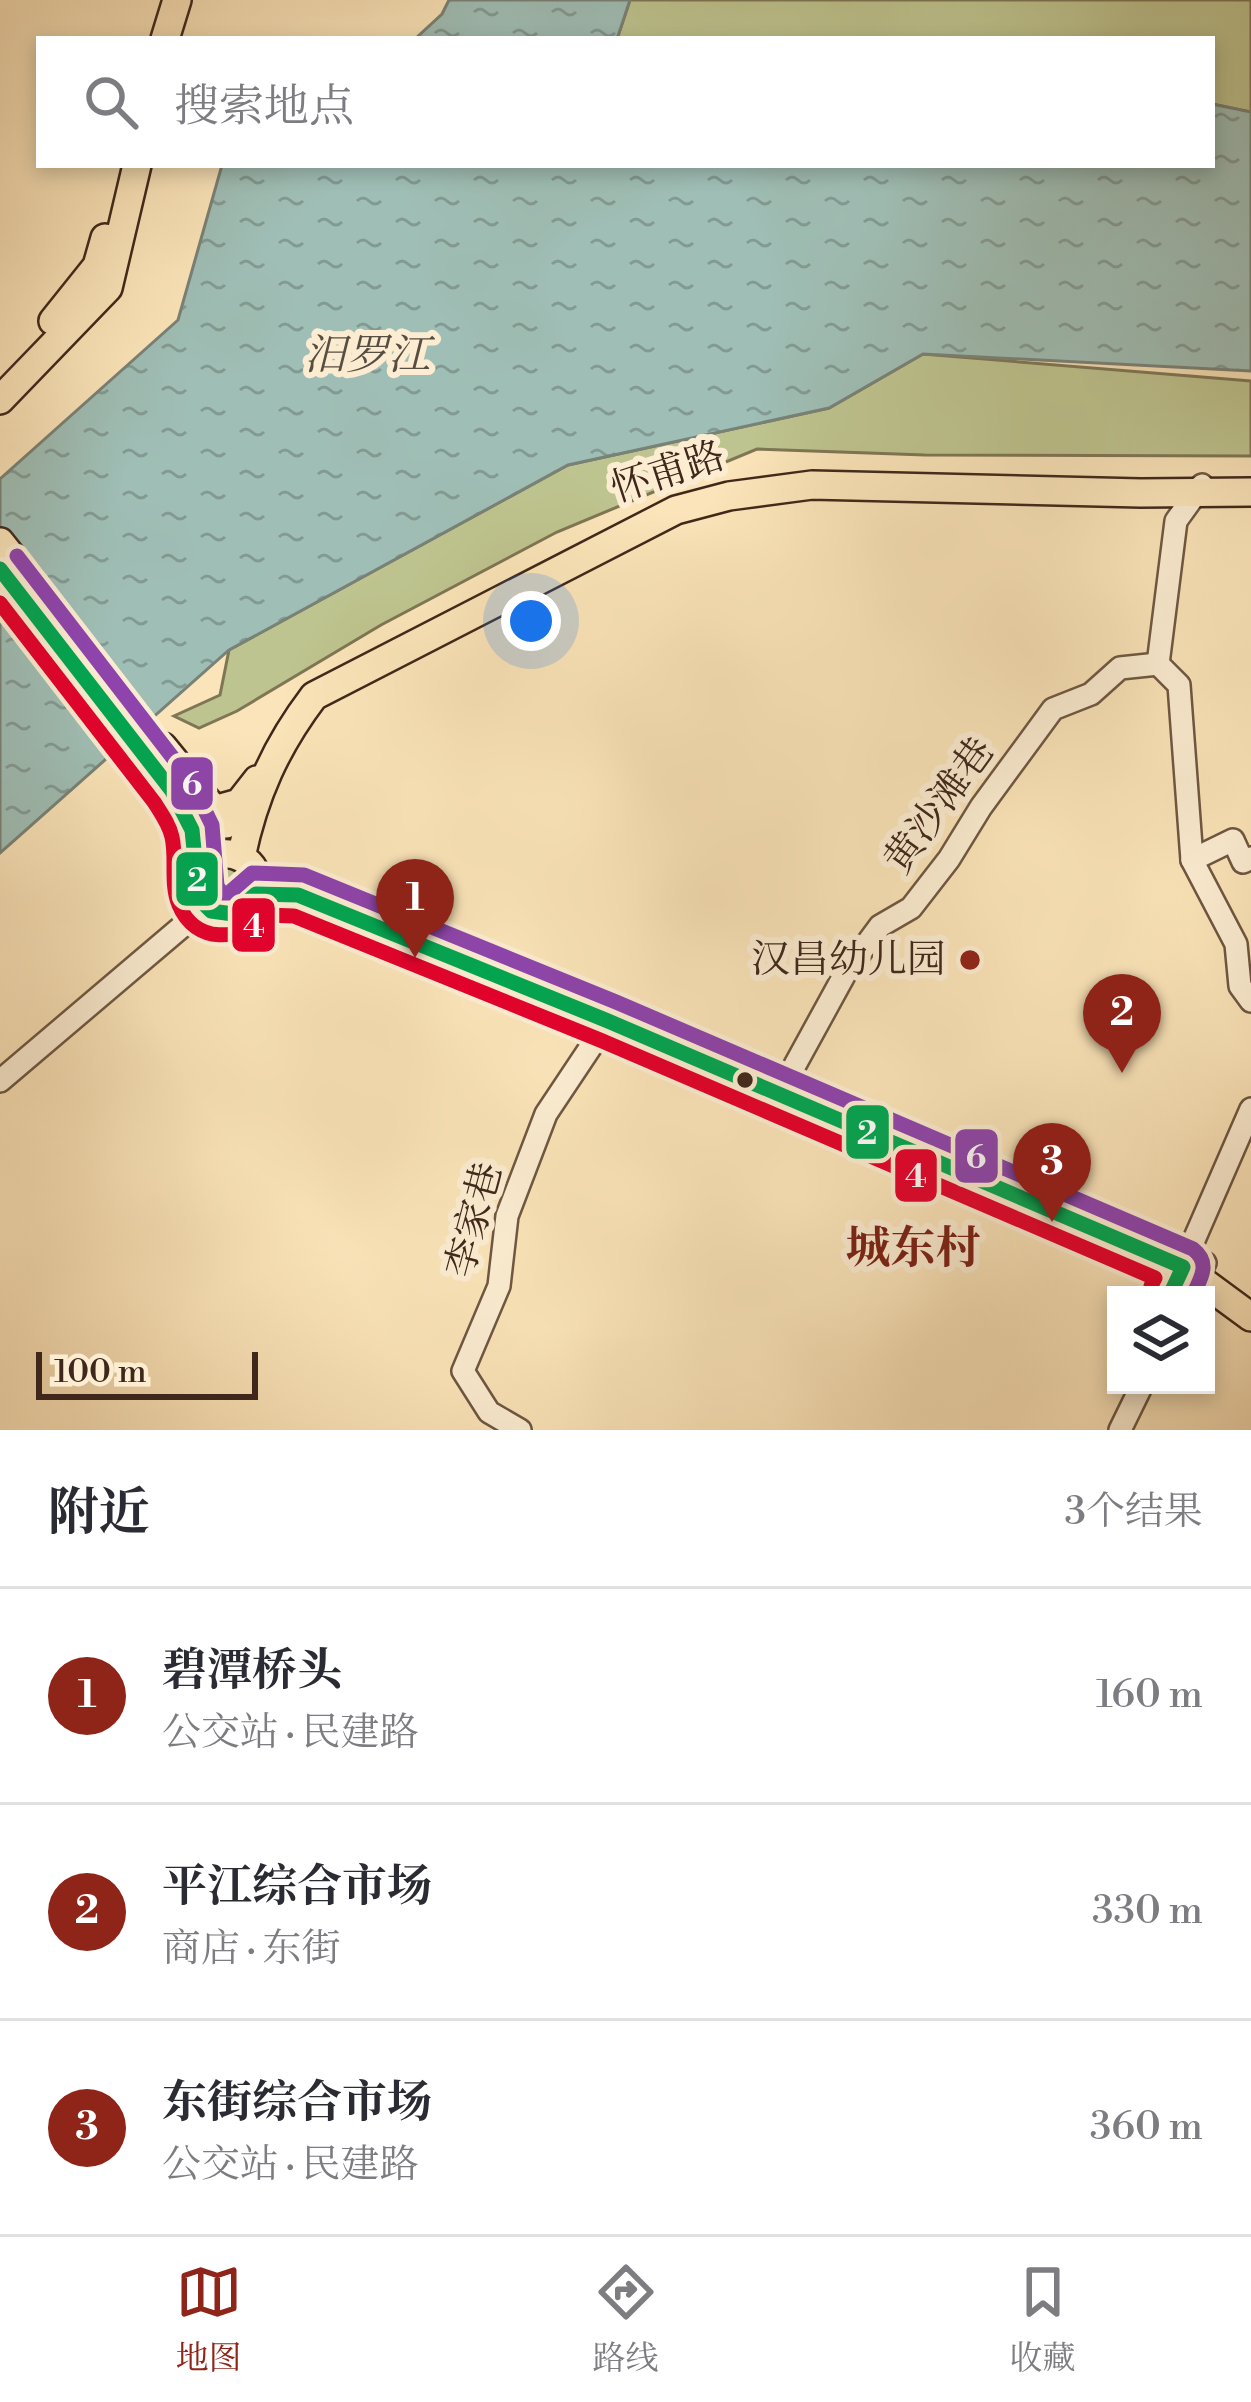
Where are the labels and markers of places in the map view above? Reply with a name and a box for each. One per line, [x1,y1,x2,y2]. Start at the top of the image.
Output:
pin: 1 [376,859,454,958]
place label: 汉昌幼儿园 [751,936,946,985]
marker: 汉昌幼儿园 [957,947,983,973]
pin: 2 [1083,974,1161,1073]
unlabelled marker [734,1069,756,1091]
pin: 3 [1013,1123,1091,1222]

